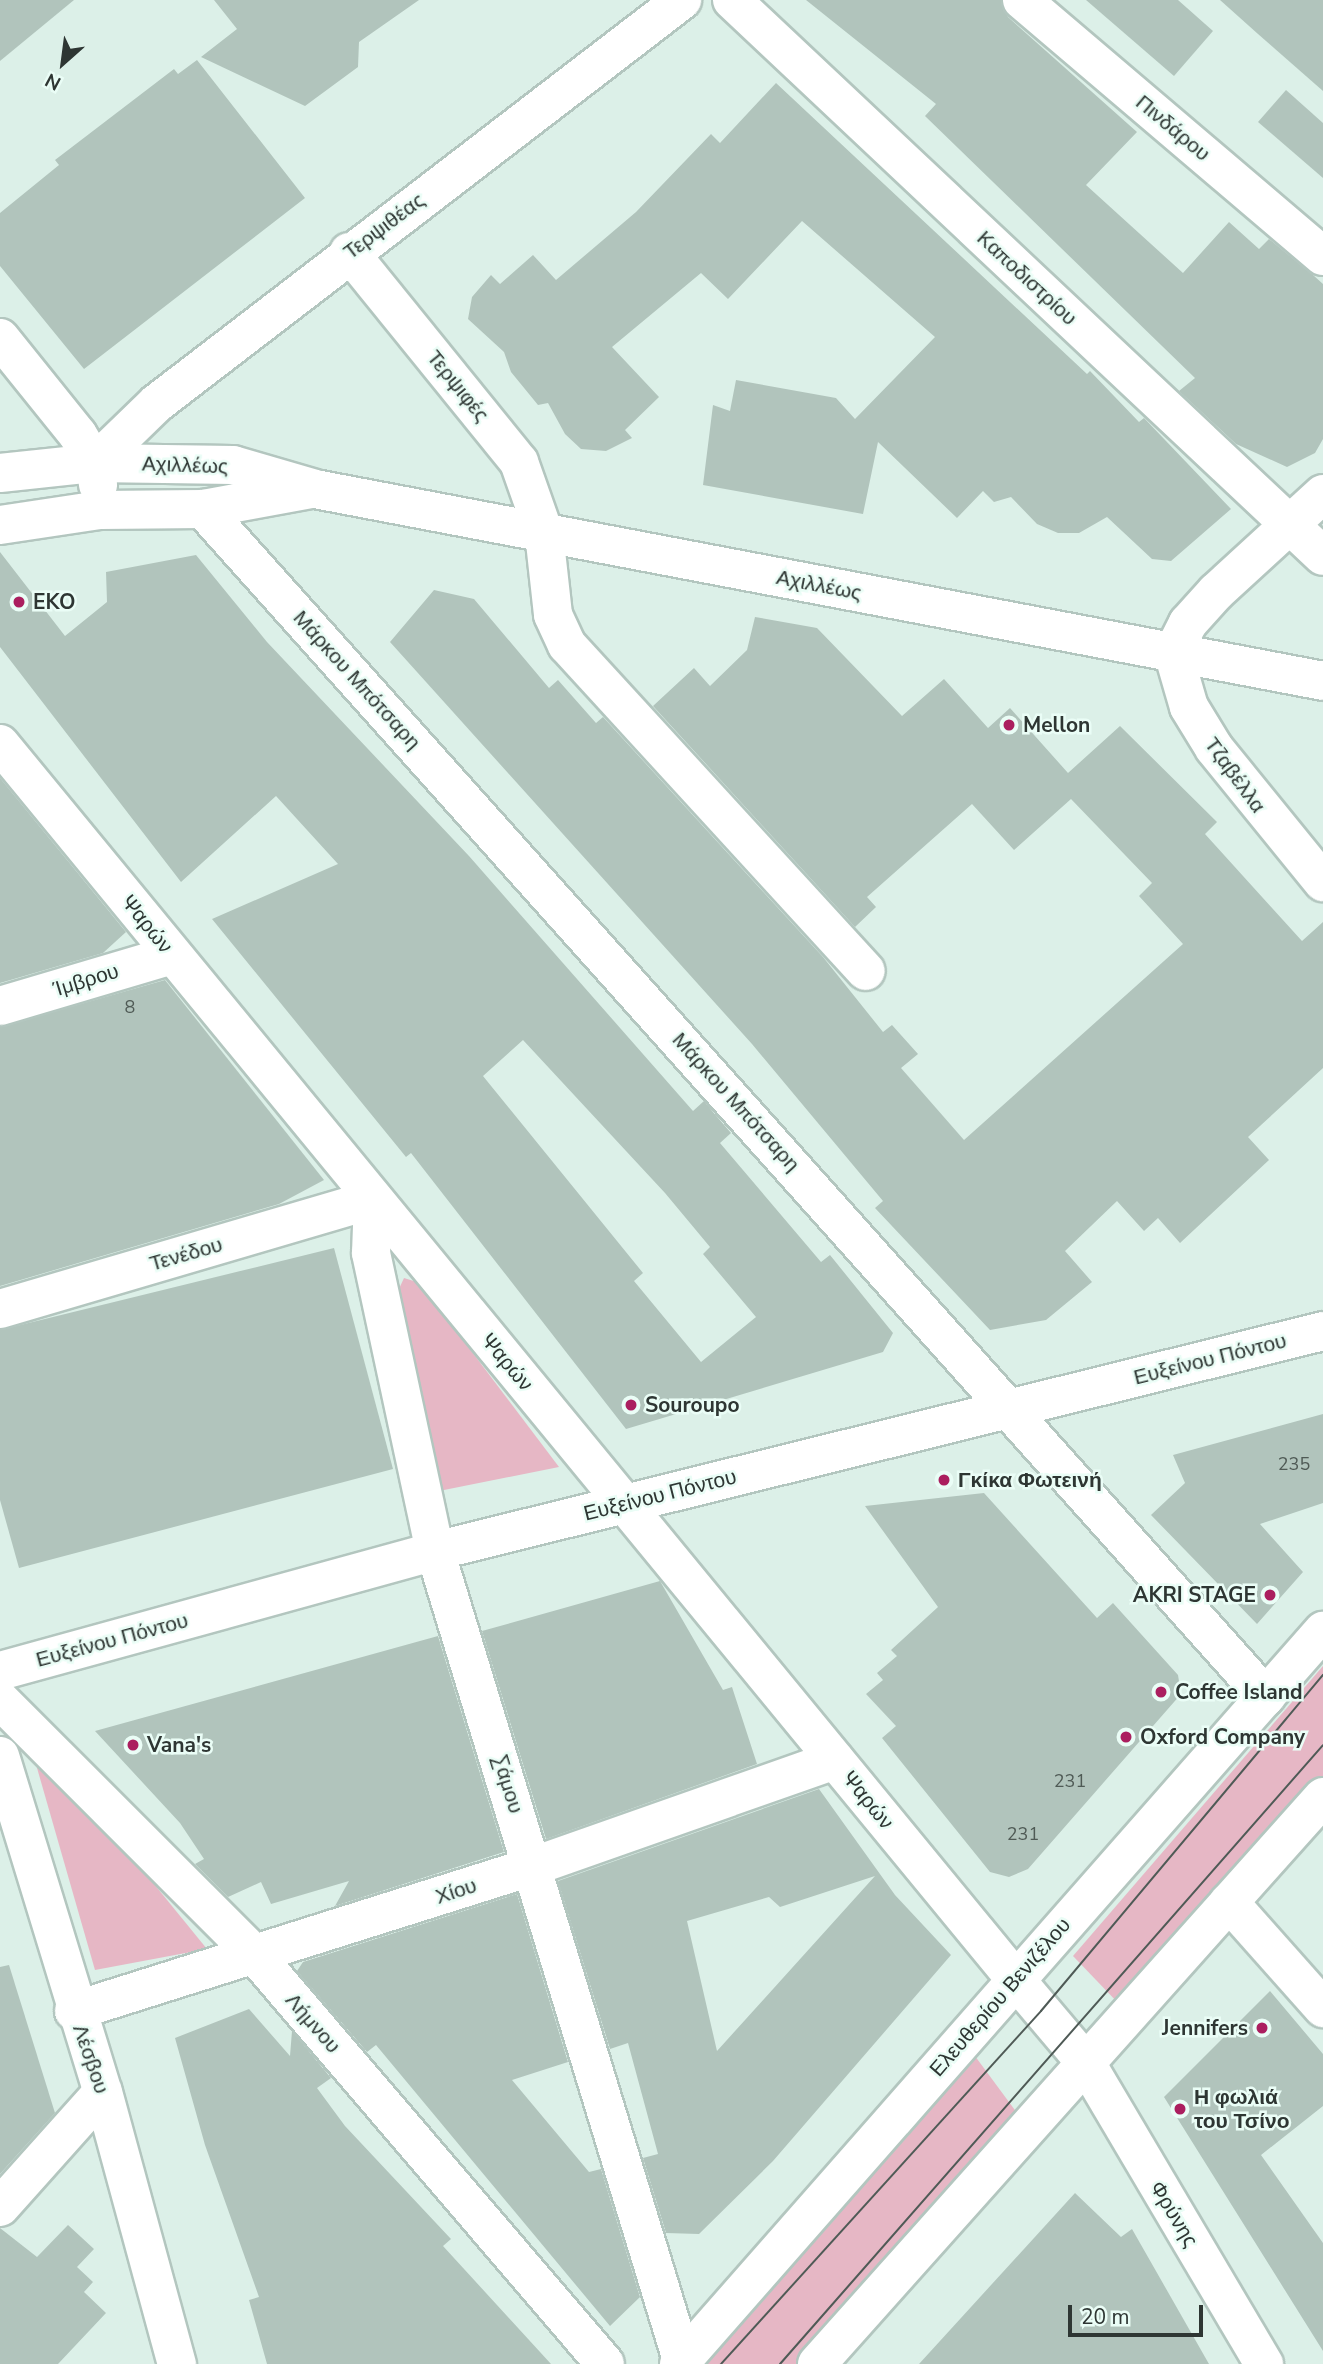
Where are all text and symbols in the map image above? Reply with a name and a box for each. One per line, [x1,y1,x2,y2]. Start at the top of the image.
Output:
north arrow [28,28,98,98]
text: N [41,67,66,96]
street label: Πινδάρου [1131,90,1215,166]
street label: Τερψιθέας [339,187,429,265]
street label: Καποδιστρίου [972,225,1082,331]
street label: Τερψιφές [422,345,494,427]
street label: Αχιλλέως [141,451,229,479]
street label: Αχιλλέως [774,564,864,606]
place label: EKO [33,589,75,615]
marker: EKO [11,594,27,610]
street label: Μάρκου Μπότσαρη [288,605,426,755]
place label: Mellon [1023,712,1090,738]
marker: Mellon [1001,717,1017,733]
street label: Τζαβέλλα [1199,732,1271,818]
street label: Ψαρών [116,890,178,958]
street label: Ίμβρου [50,958,122,1002]
house number: 8 [125,996,135,1018]
street label: Μάρκου Μπότσαρη [667,1027,805,1177]
street label: Τενέδου [147,1232,225,1276]
street label: Ψαρών [476,1328,538,1396]
street label: Ευξείνου Πόντου [1131,1328,1289,1390]
place label: Souroupo [645,1392,740,1418]
marker: Souroupo [623,1397,639,1413]
house number: 235 [1278,1453,1310,1475]
street label: Ευξείνου Πόντου [581,1464,739,1526]
place label: Γκίκα Φωτεινή [958,1467,1102,1493]
marker: Γκίκα Φωτεινή [936,1472,952,1488]
place label: AKRI STAGE [1133,1582,1256,1608]
marker: AKRI STAGE [1262,1587,1278,1603]
street label: Ευξείνου Πόντου [33,1608,191,1672]
place label: Coffee Island [1175,1679,1303,1705]
marker: Coffee Island [1153,1684,1169,1700]
place label: Oxford Company [1140,1724,1305,1750]
marker: Oxford Company [1118,1729,1134,1745]
place label: Vana's [147,1732,211,1758]
marker: Vana's [125,1737,141,1753]
street label: Σάμου [487,1752,529,1816]
street label: Ψαρών [837,1766,899,1834]
house number: 231 [1054,1770,1086,1792]
house number: 231 [1007,1823,1039,1845]
street label: Χίου [432,1873,480,1909]
street label: Ελευθερίου Βενιζέλου [924,1912,1076,2082]
street label: Λήμνου [280,1988,346,2058]
place label: Jennifers [1162,2015,1248,2041]
marker: Jennifers [1254,2020,1270,2036]
street label: Λέσβου [67,2021,115,2097]
place label: Η φωλιά του Τσίνο [1194,2084,1289,2134]
marker: Η φωλιά του Τσίνο [1172,2101,1188,2117]
street label: Φρύνης [1145,2176,1203,2252]
scale bar [1071,2290,1206,2334]
text: 20 m [1081,2303,1130,2331]

